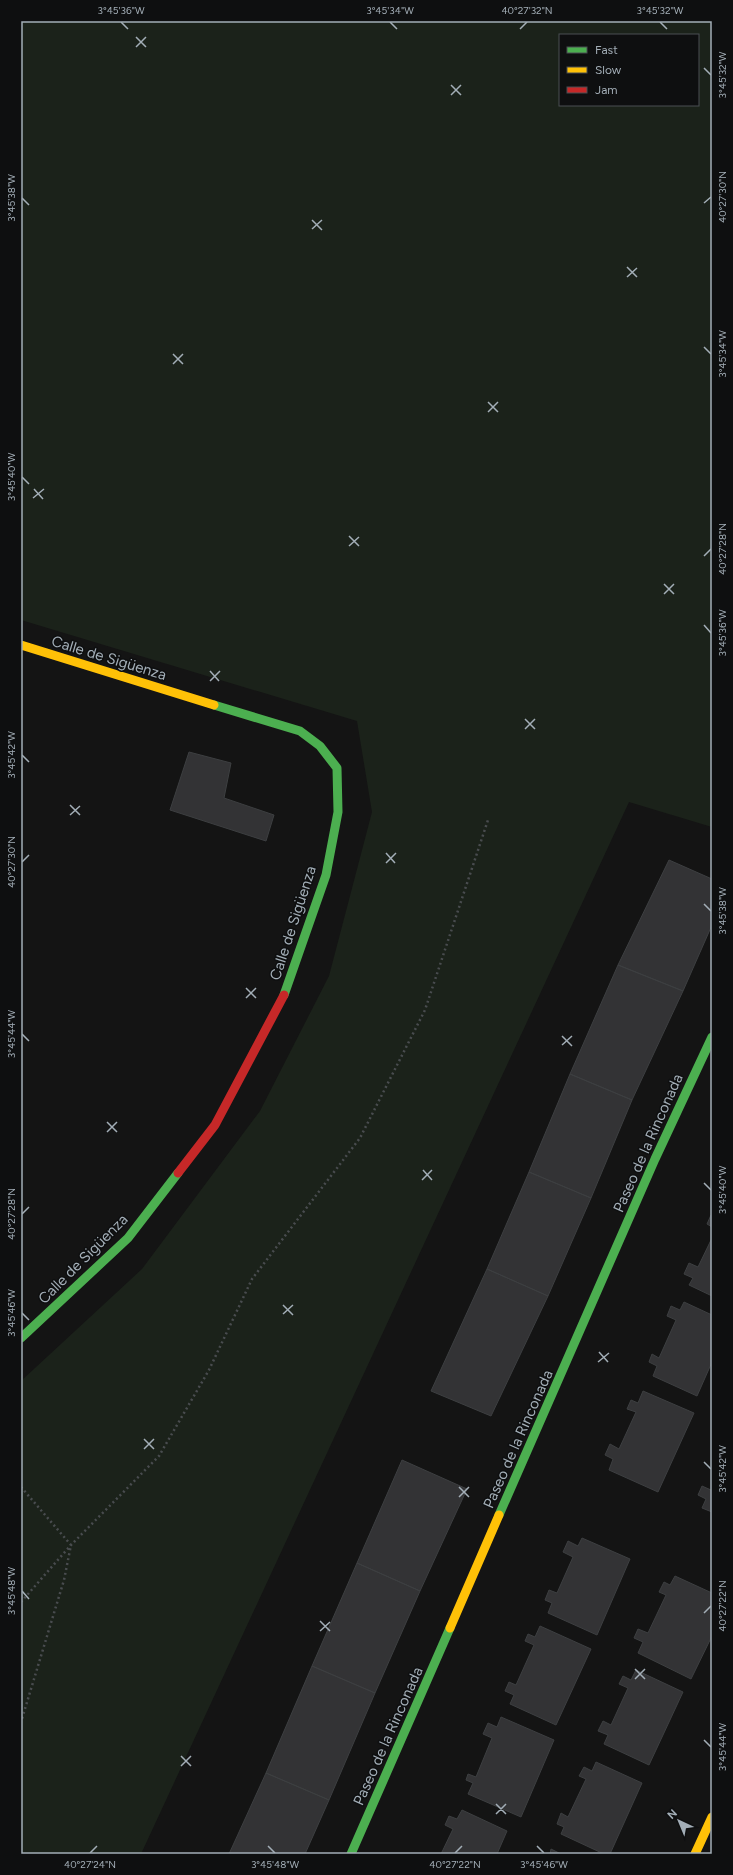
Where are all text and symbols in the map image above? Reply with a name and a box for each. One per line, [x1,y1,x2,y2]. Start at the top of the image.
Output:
text: 3°45'36"W [98,4,145,17]
text: 3°45'34"W [366,4,414,17]
text: 40°27'32"N [501,4,553,17]
text: 3°45'32"W [637,4,684,17]
legend [559,34,699,106]
text: Fast [595,43,618,57]
text: 3°45'32"W [716,51,729,98]
text: Slow [595,63,622,77]
text: Jam [595,83,618,97]
text: 40°27'30"N [716,171,729,223]
text: 3°45'38"W [5,174,18,222]
text: 3°45'34"W [716,330,729,378]
text: 3°45'40"W [5,452,18,501]
text: 40°27'28"N [716,523,729,575]
text: 3°45'36"W [716,609,729,657]
street label: Calle de Sigüenza [49,632,169,684]
text: 3°45'42"W [5,731,18,779]
text: 40°27'30"N [5,836,18,888]
street label: Calle de Sigüenza [266,864,320,982]
text: 3°45'38"W [716,887,729,935]
text: 3°45'44"W [5,1009,18,1058]
street label: Paseo de la Rinconada [609,1071,687,1215]
text: 3°45'40"W [716,1165,729,1214]
text: 40°27'28"N [5,1188,18,1240]
street label: Calle de Sigüenza [35,1211,131,1307]
text: 3°45'46"W [5,1289,18,1337]
street label: Paseo de la Rinconada [479,1367,557,1511]
text: 3°45'42"W [716,1445,729,1493]
text: 3°45'48"W [5,1566,18,1615]
text: 40°27'22"N [716,1580,729,1632]
street label: Paseo de la Rinconada [349,1664,427,1808]
text: 3°45'44"W [716,1722,729,1771]
north arrow [659,1801,699,1841]
text: N [665,1807,680,1822]
text: 40°27'24"N [64,1858,116,1871]
text: 3°45'48"W [251,1858,300,1871]
text: 40°27'22"N [429,1858,481,1871]
text: 3°45'46"W [520,1858,568,1871]

